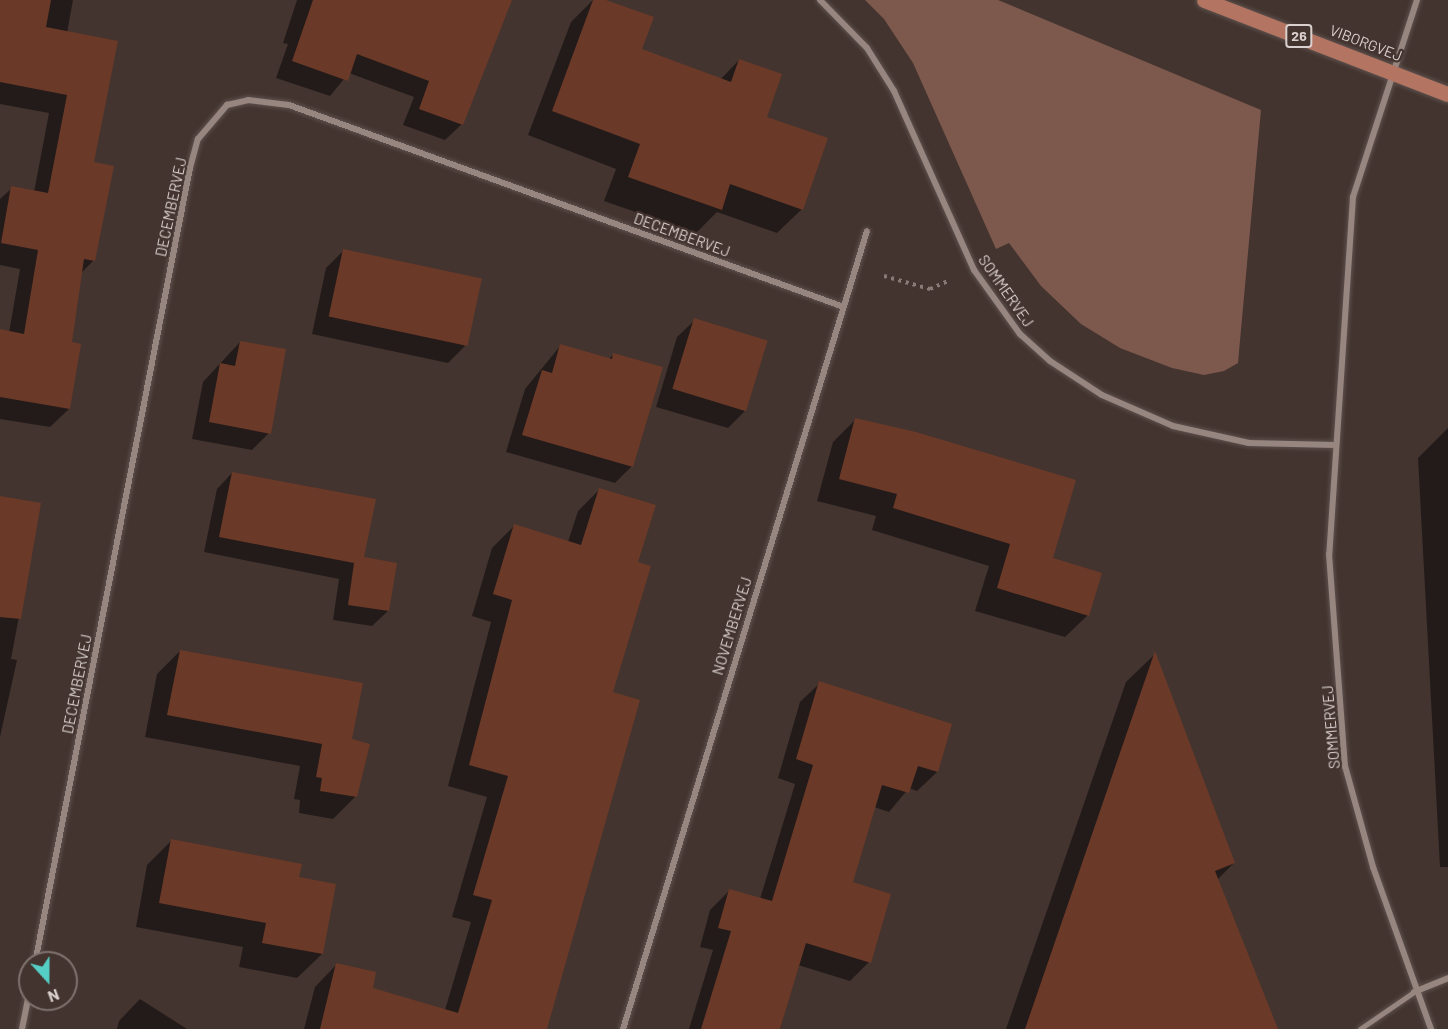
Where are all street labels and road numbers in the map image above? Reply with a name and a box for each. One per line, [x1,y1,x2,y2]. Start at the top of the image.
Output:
street label: VIBORGVEJ [1327,21,1405,65]
road number: 26 [1284,25,1314,47]
street label: DECEMBERVEJ [152,156,190,258]
street label: DECEMBERVEJ [631,209,733,261]
street label: SOMMERVEJ [975,251,1037,331]
street label: NOVEMBERVEJ [709,575,755,677]
street label: DECEMBERVEJ [59,633,95,735]
street label: SOMMERVEJ [1318,684,1344,770]

